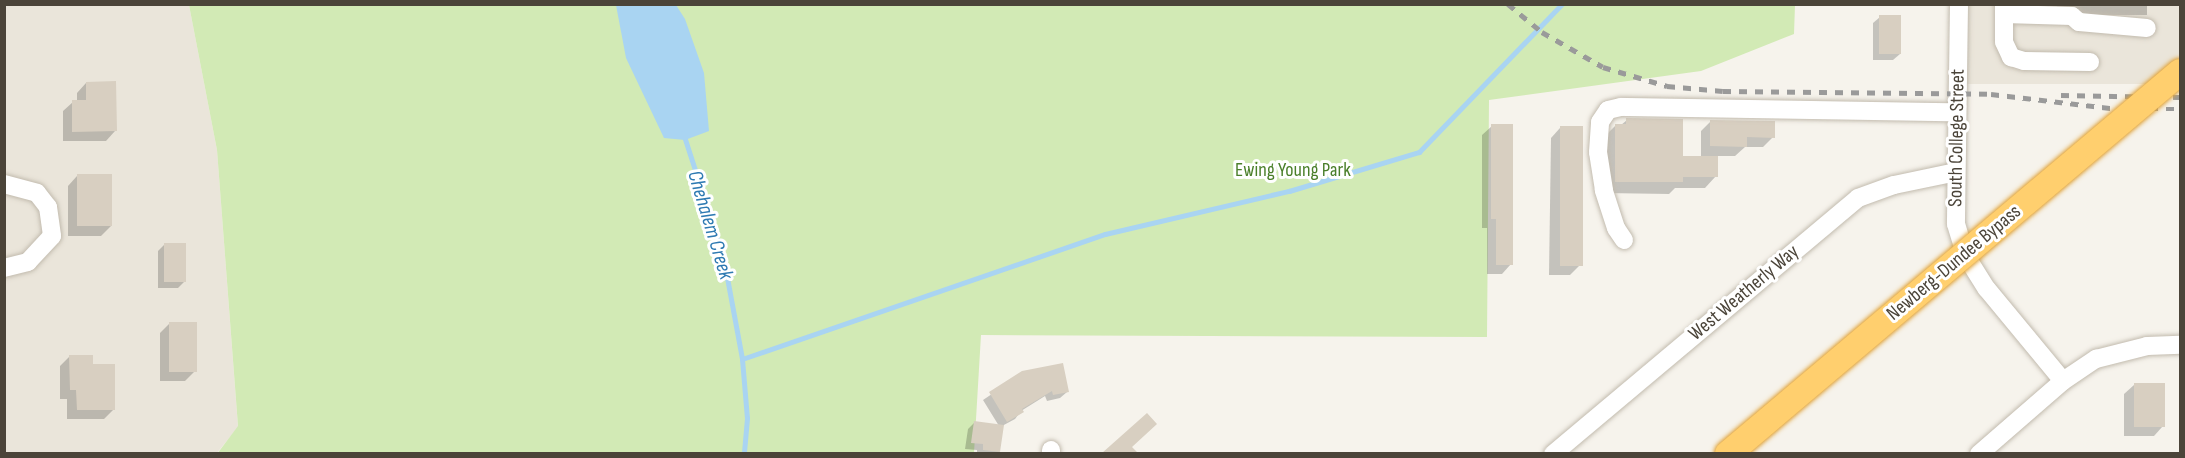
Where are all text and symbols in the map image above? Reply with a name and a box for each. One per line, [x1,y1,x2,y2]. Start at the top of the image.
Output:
street label: South College Street [1944,69,1970,207]
park label: Ewing Young Park [1235,158,1351,182]
water label: Chehalem Creek [681,168,739,282]
street label: Newberg-Dundee Bypass [1882,200,2026,326]
street label: West Weatherly Way [1684,240,1804,346]

